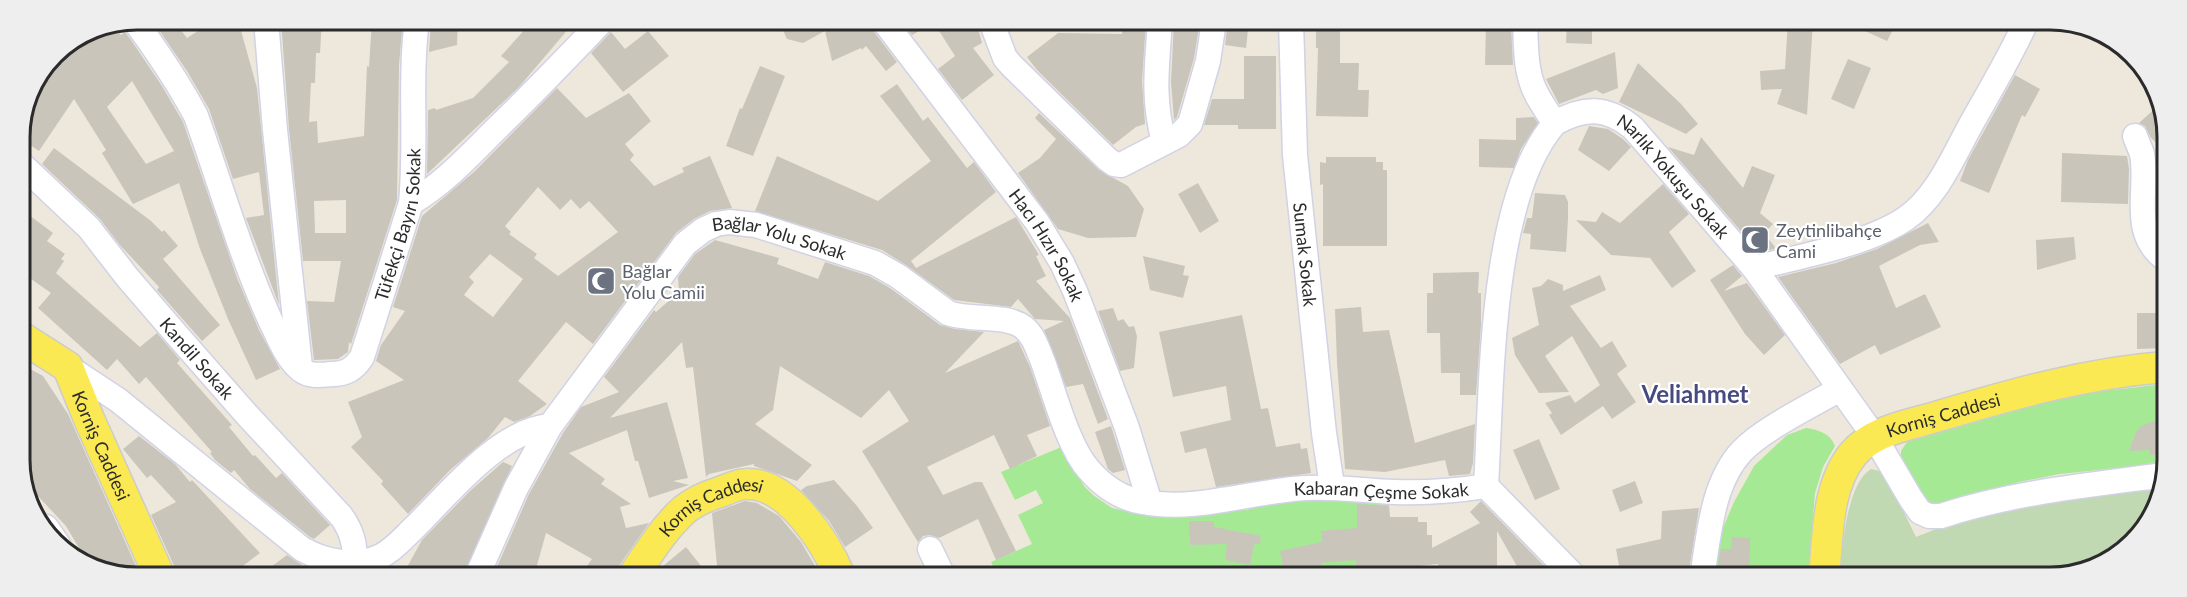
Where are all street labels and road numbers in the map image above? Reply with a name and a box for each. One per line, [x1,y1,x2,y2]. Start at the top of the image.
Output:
street label: Narlık Yokuşu Sokak [1613,109,1735,243]
street label: Tüfekçi Bayırı Sokak [370,147,424,304]
street label: Hacı Hızır Sokak [1004,184,1089,305]
street label: Sumak Sokak [1289,201,1322,308]
street label: Bağlar Yolu Sokak [710,211,850,264]
street label: Kandil Sokak [156,313,239,404]
street label: Korniş Caddesi [68,387,135,504]
street label: Korniş Caddesi [1883,388,2002,442]
street label: Korniş Caddesi [654,473,766,541]
street label: Kabaran Çeşme Sokak [1293,477,1471,503]

